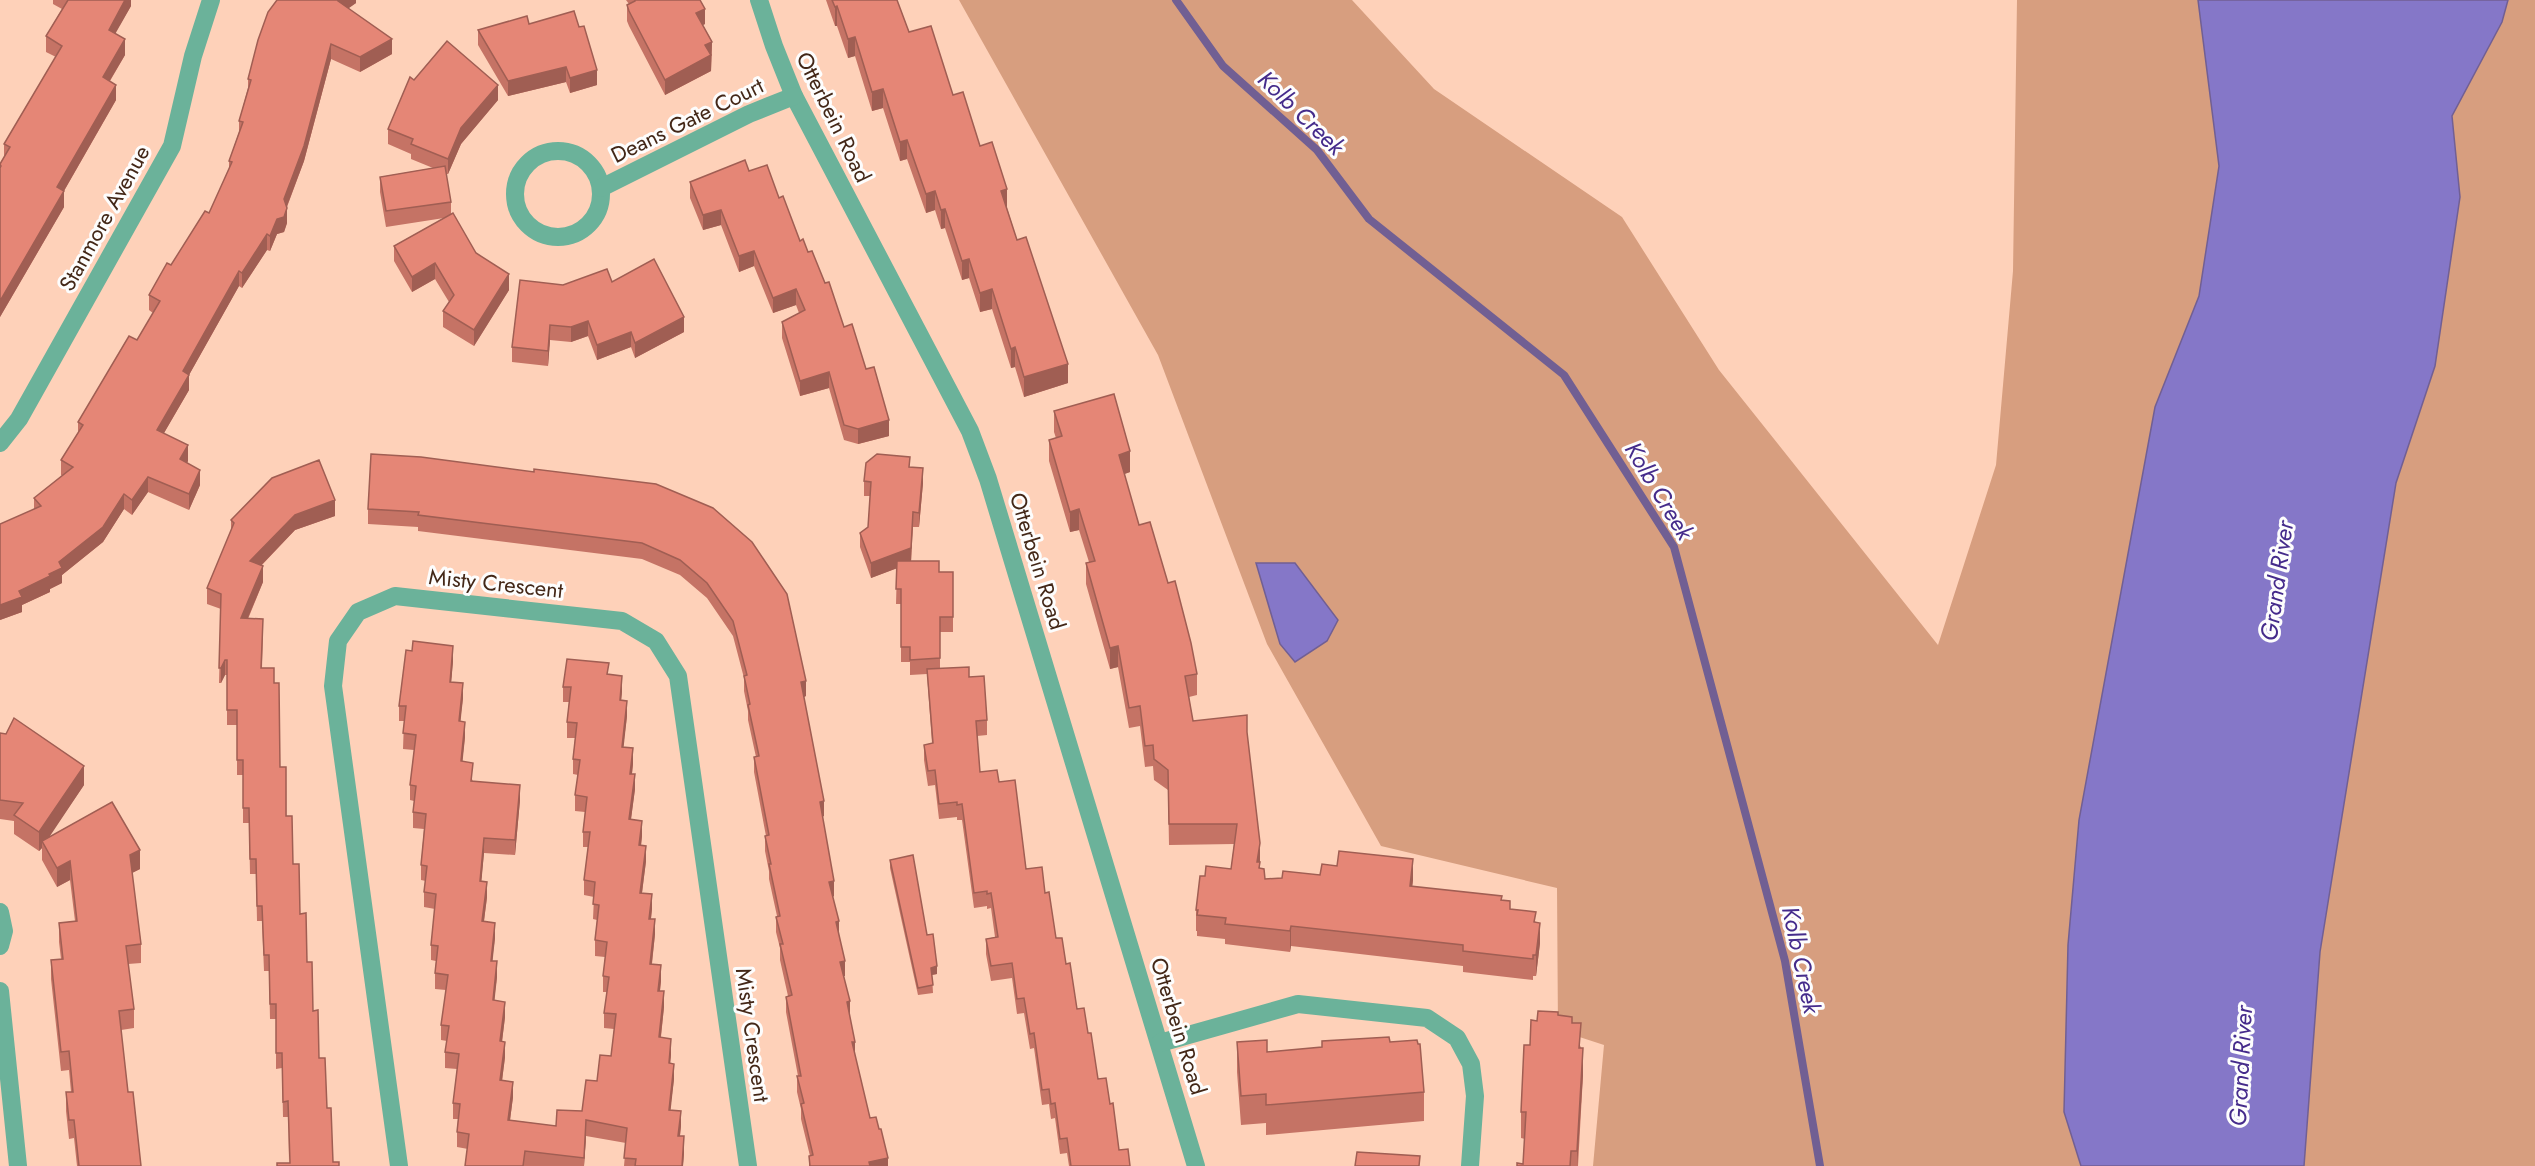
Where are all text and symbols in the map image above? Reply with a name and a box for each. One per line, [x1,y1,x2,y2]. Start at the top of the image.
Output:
street label: Otterbein Road [788,46,880,188]
water label: Kolb Creek [1250,62,1354,164]
street label: Deans Gate Court [605,69,769,171]
street label: Stanmore Avenue [51,139,157,297]
water label: Kolb Creek [1616,435,1703,548]
street label: Otterbein Road [1002,488,1074,634]
water label: Grand River [2251,517,2303,643]
street label: Misty Crescent [427,560,566,606]
water label: Kolb Creek [1773,903,1830,1018]
street label: Otterbein Road [1143,953,1215,1099]
street label: Misty Crescent [728,966,778,1105]
water label: Grand River [2220,1003,2261,1127]

